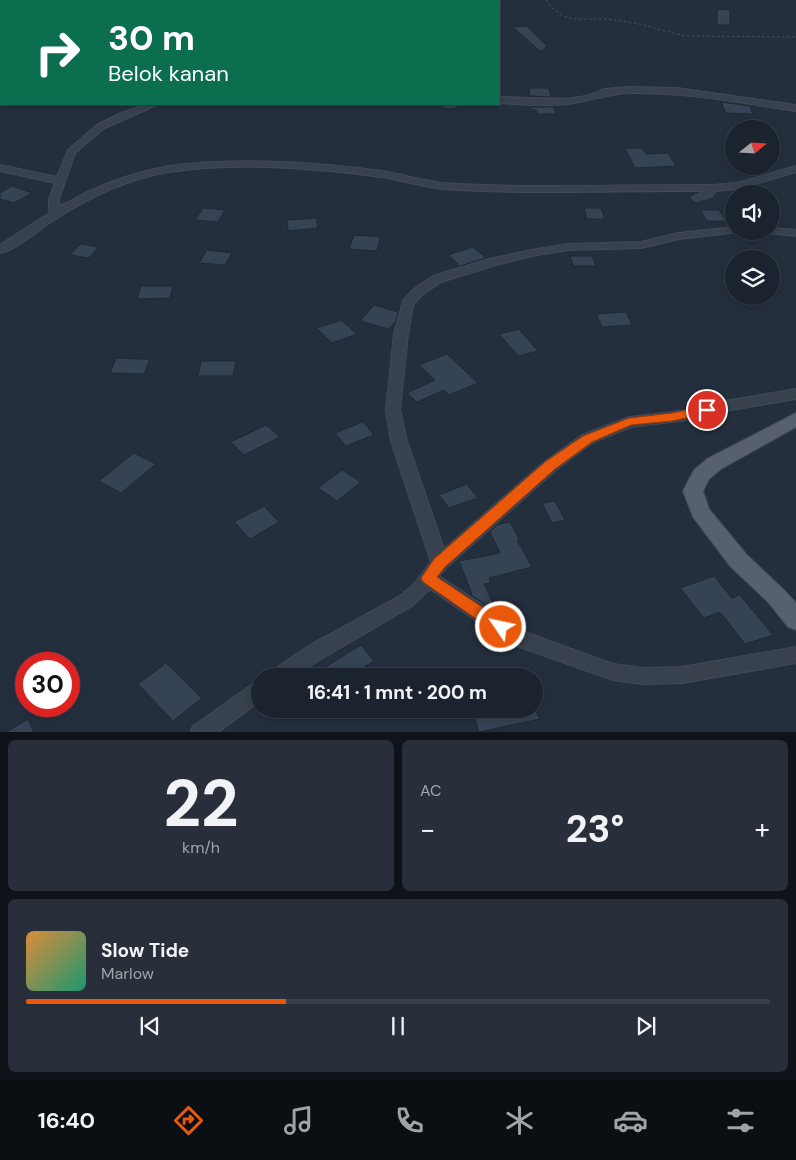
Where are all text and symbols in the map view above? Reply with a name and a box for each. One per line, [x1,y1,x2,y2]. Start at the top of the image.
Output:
text: 30 m [108,15,195,61]
icon: right [25,20,90,85]
text: Belok kanan [108,59,229,88]
north arrow [725,120,780,175]
map controls [725,120,780,305]
button: sound [725,185,780,240]
button: layers [725,250,780,305]
pin [686,389,728,431]
icon: arrive [693,396,721,424]
position arrow [474,600,526,652]
speed limit sign: 30 [15,652,80,717]
text: 16:41 · 1 mnt · 200 m [307,680,487,705]
text: 22 [163,762,239,846]
text: AC [420,780,441,801]
text: 23° [566,804,624,854]
text: − [420,811,435,848]
text: + [755,811,770,848]
text: km/h [182,837,220,858]
text: Slow Tide [101,938,189,963]
text: Marlow [101,963,154,984]
icon: previous [136,1012,164,1040]
icon: pause [384,1012,412,1040]
icon: next [632,1012,660,1040]
icon: directions [171,1103,206,1138]
icon: music [281,1103,316,1138]
icon: phone [392,1103,427,1138]
icon: climate [502,1103,537,1138]
icon: car [613,1103,648,1138]
icon: filters [723,1103,758,1138]
text: 16:40 [38,1106,95,1135]

